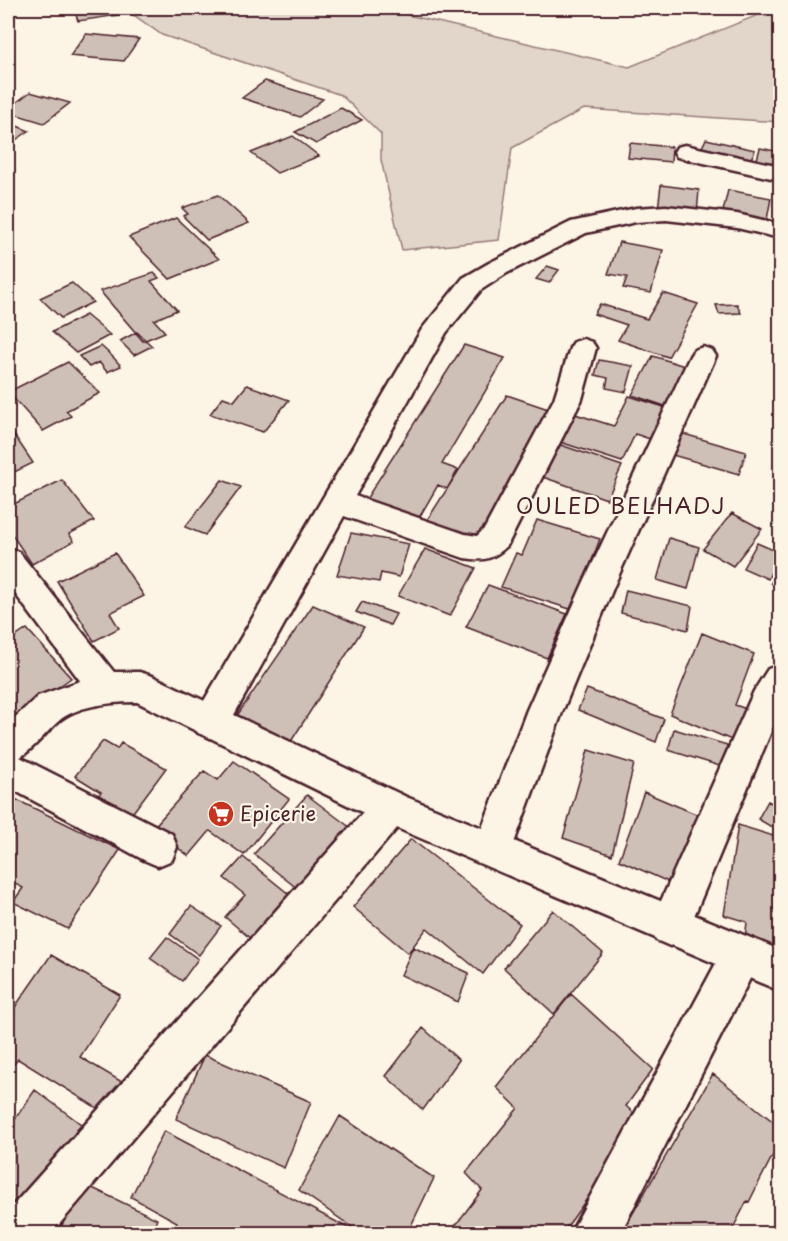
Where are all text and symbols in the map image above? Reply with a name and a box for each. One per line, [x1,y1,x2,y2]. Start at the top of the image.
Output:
district label: OULED BELHADJ [516,488,726,521]
place label: Epicerie [240,798,316,828]
supermarket icon: Epicerie [206,799,236,829]

